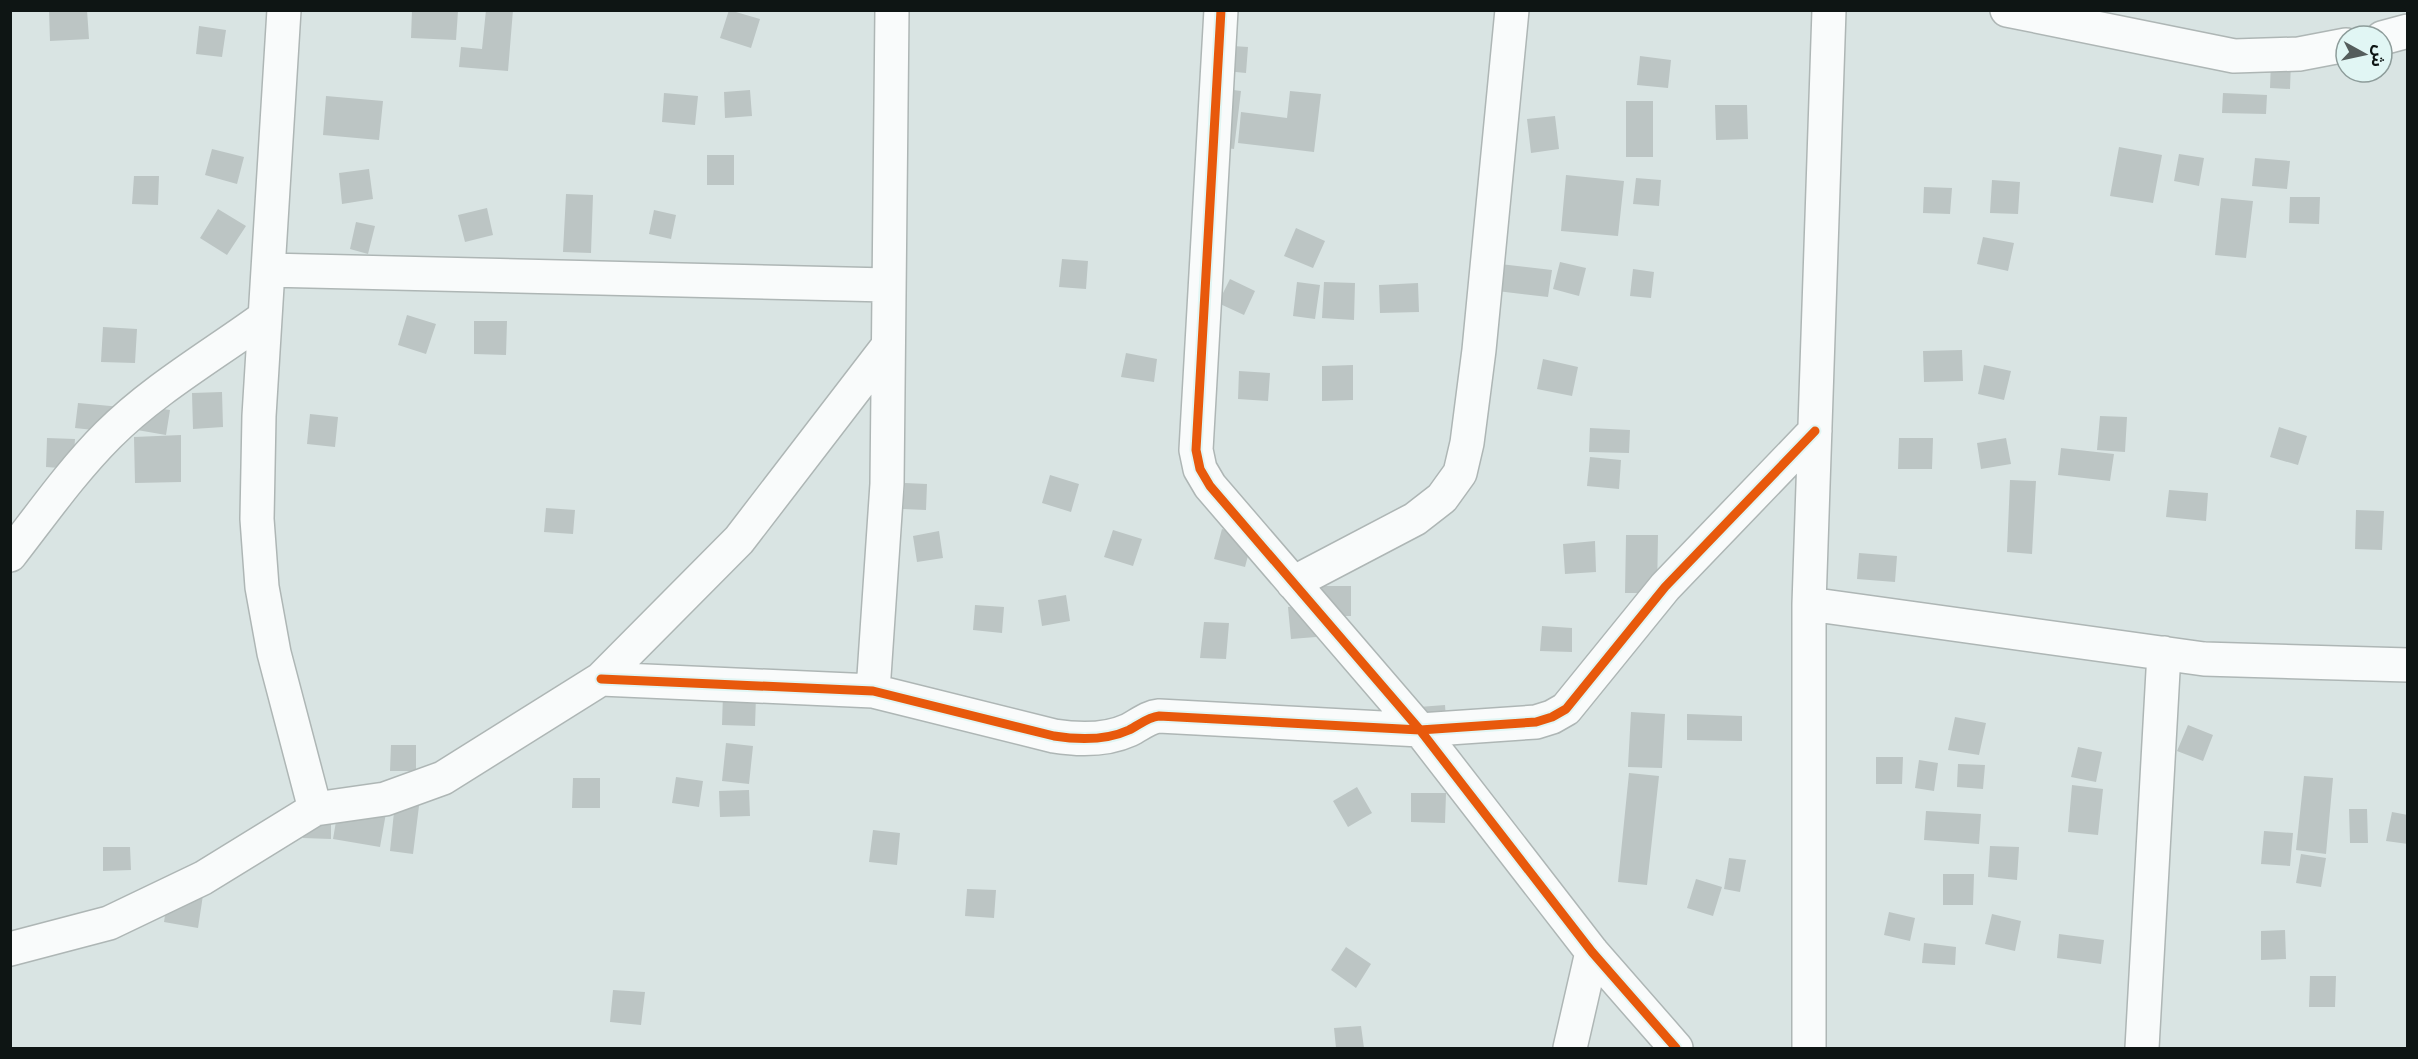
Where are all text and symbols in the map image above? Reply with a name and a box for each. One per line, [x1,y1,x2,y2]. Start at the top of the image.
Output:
north arrow [2334,24,2394,84]
text: ش [2366,44,2390,68]

